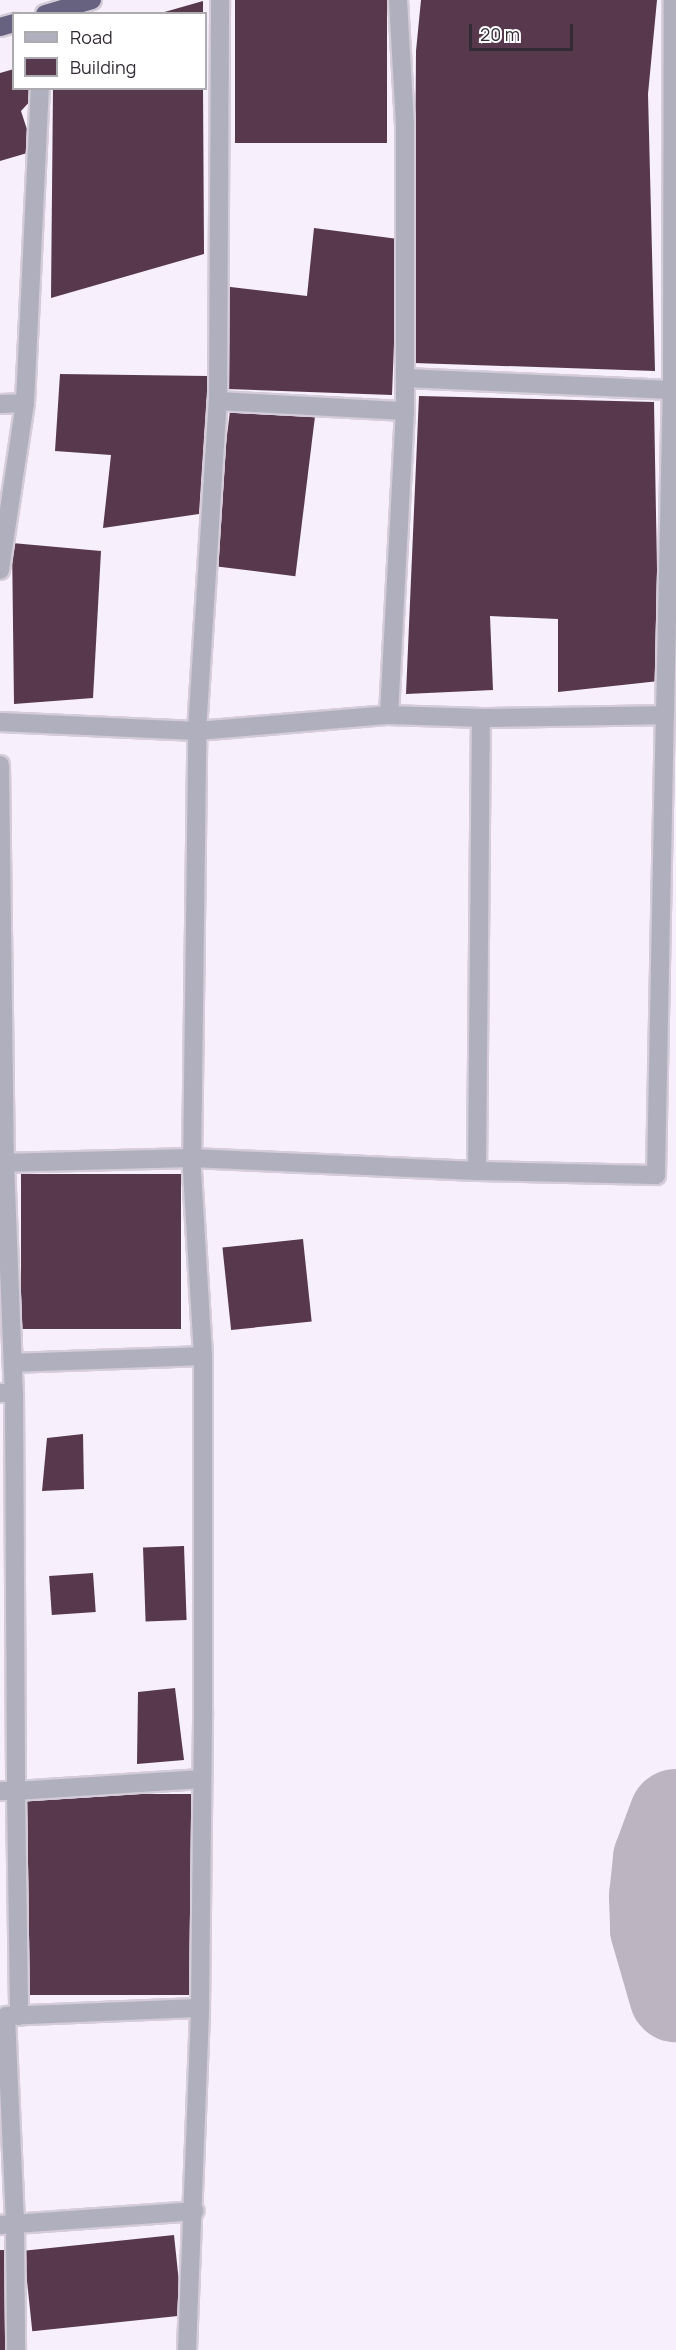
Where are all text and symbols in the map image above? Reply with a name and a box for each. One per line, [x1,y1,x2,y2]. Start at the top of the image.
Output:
legend [12,12,207,90]
scale bar [472,12,576,50]
text: 20 m [480,22,520,46]
text: Road [70,25,113,49]
text: Building [70,55,136,79]

